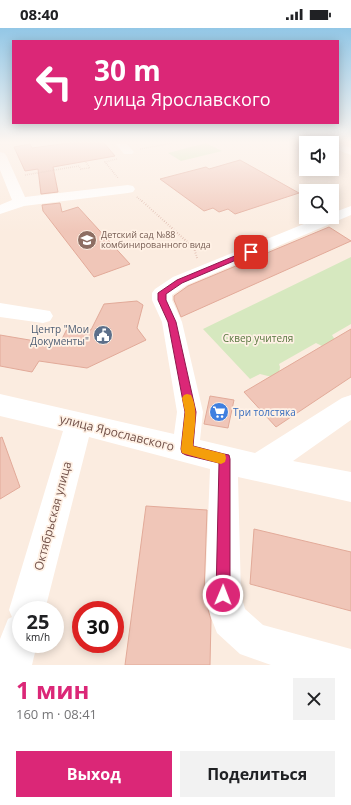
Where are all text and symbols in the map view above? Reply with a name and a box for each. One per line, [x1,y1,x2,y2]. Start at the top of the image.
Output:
text: 08:40 [20,4,59,24]
text: 30 m [94,51,161,89]
icon: left [28,56,80,108]
text: улица Ярославского [94,87,271,111]
map controls [299,136,339,224]
button: sound [299,136,339,176]
button: search [299,184,339,224]
place label: Детский сад №88 комбинированного вида [101,228,211,251]
school or university icon: Детский сад №88 комбинированного вида [76,229,98,251]
pin [234,235,268,269]
icon: arrive [240,241,262,263]
place label: Центр "Мои Документы" [30,322,89,348]
public building icon: Центр "Мои Документы" [92,324,114,346]
park label: Сквер учителя [223,331,293,345]
supermarket icon: Три толстяка [208,401,230,423]
place label: Три толстяка [233,405,296,419]
street label: улица Ярославского [58,410,176,455]
street label: Октябрьская улица [30,459,75,572]
position arrow [202,574,244,616]
speed limit sign: 30 [72,601,124,653]
text: 25 [27,608,49,635]
text: km/h [26,630,50,644]
text: 1 мин [16,673,89,706]
button: close [293,678,335,720]
text: 160 m · 08:41 [16,705,97,723]
button: Выход [16,751,172,797]
button: Поделиться [180,751,335,797]

